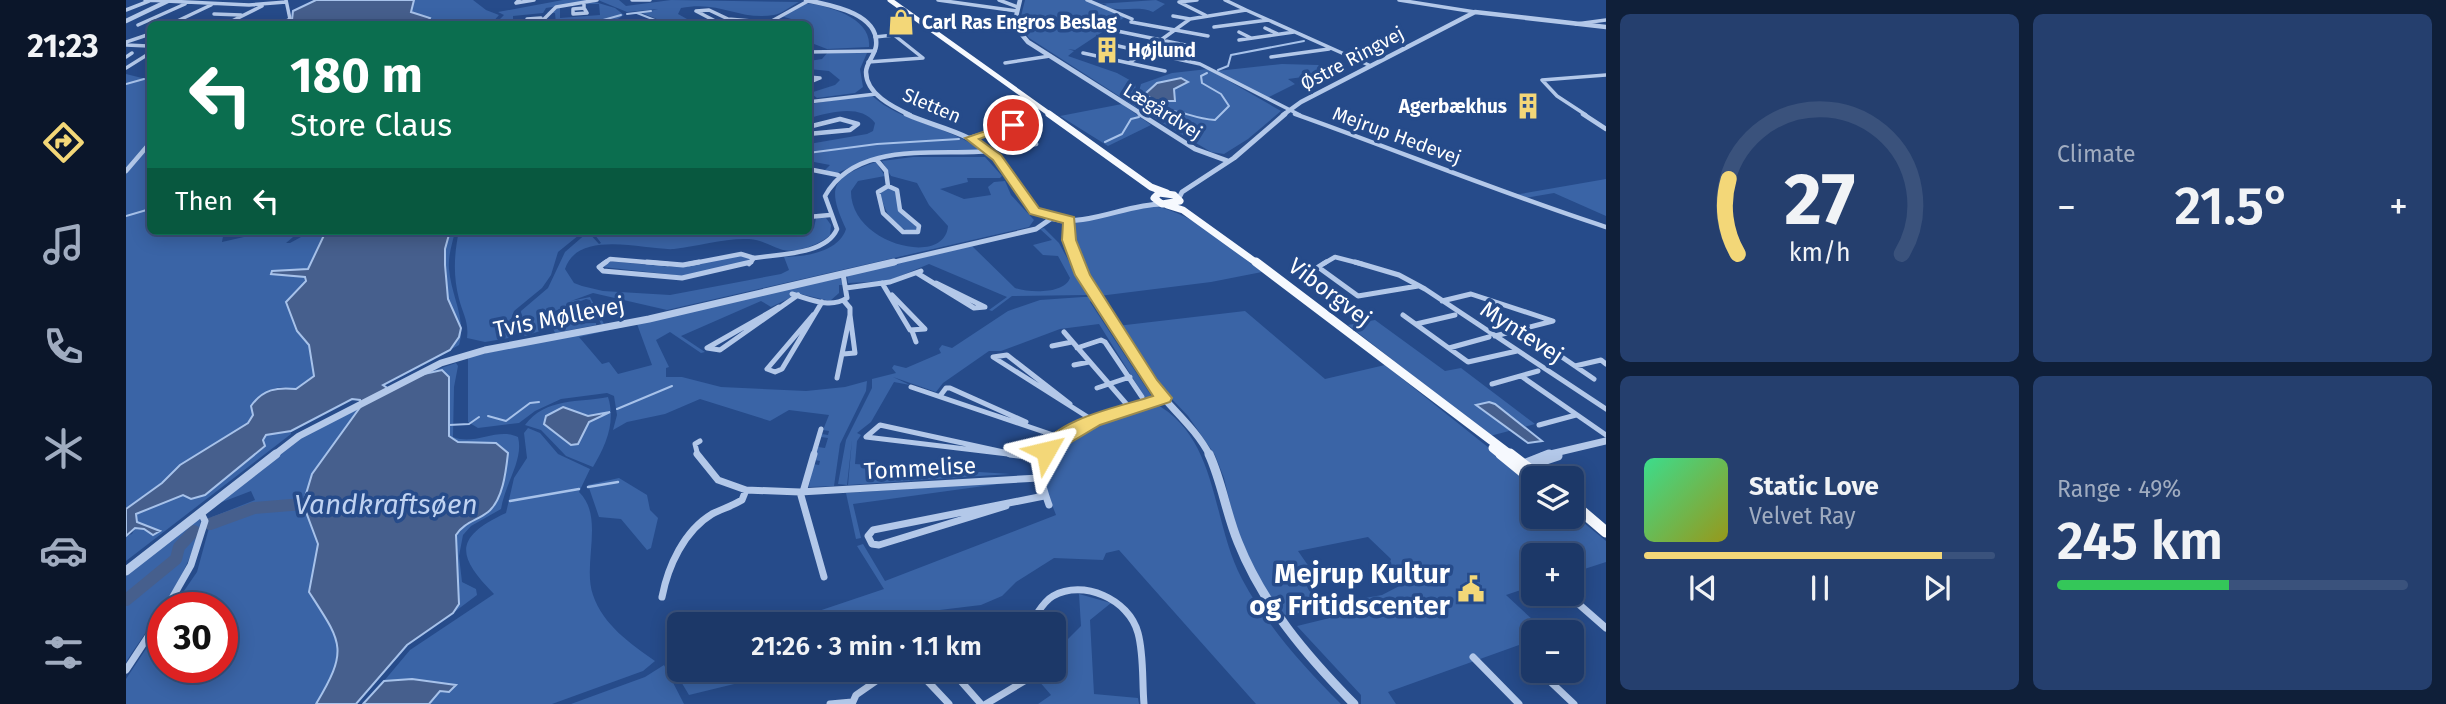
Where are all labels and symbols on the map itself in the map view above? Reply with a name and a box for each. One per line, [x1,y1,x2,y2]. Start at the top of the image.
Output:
shop icon: Carl Ras Engros Beslag [886,7,916,37]
place label: Carl Ras Engros Beslag [922,11,1118,34]
street label: Østre Ringvej [1297,22,1408,95]
building icon: Højlund [1092,35,1122,65]
place label: Højlund [1128,39,1196,62]
street label: Lægårdvej [1119,78,1206,145]
street label: Sletten [899,83,964,128]
building icon: Agerbækhus [1513,91,1543,121]
pin [983,95,1043,155]
place label: Agerbækhus [1398,95,1507,118]
street label: Mejrup Hedevej [1329,102,1464,169]
street label: Viborgvej [1283,252,1377,332]
street label: Tvis Møllevej [491,291,627,343]
street label: Myntevej [1475,295,1569,369]
position arrow [1009,414,1083,488]
street label: Tommelise [863,451,977,485]
water label: Vandkraftsøen [294,488,478,521]
place label: Mejrup Kultur og Fritidscenter [1249,557,1451,622]
public building icon: Mejrup Kultur og Fritidscenter [1456,574,1486,604]
speed limit sign: 30 [147,592,238,683]

